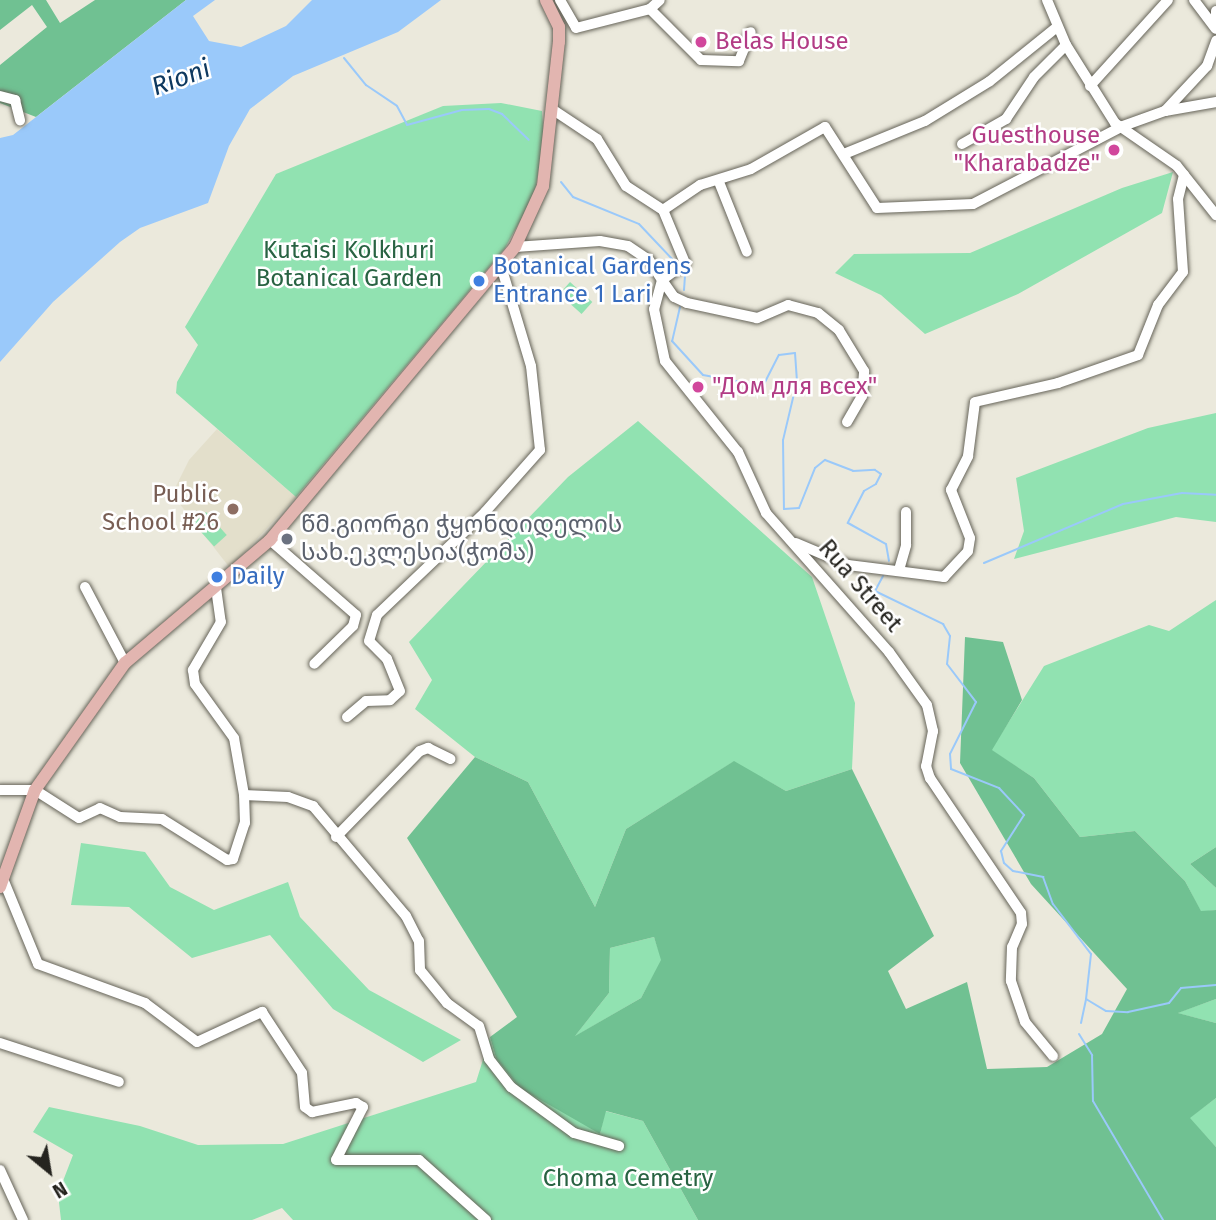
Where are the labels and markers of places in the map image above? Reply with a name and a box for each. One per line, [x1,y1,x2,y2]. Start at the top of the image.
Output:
place label: Belas House [715,28,849,56]
marker: Belas House [693,34,709,50]
place label: Guesthouse "Kharabadze" [954,122,1100,178]
marker: Guesthouse "Kharabadze" [1106,142,1122,158]
place label: Botanical Gardens Entrance 1 Lari [493,253,691,309]
marker: Botanical Gardens Entrance 1 Lari [471,273,487,289]
place label: "Дом для всех" [712,373,877,401]
marker: "Дом для всех" [690,379,706,395]
place label: Public School #26 [102,481,219,537]
marker: Public School #26 [225,501,241,517]
place label: წმ.გიორგი ჭყონდიდელის სახ.ეკლესია(ჭომა) [301,511,622,567]
marker: წმ.გიორგი ჭყონდიდელის სახ.ეკლესია(ჭომა) [279,531,295,547]
place label: Daily [231,563,285,591]
marker: Daily [209,569,225,585]

